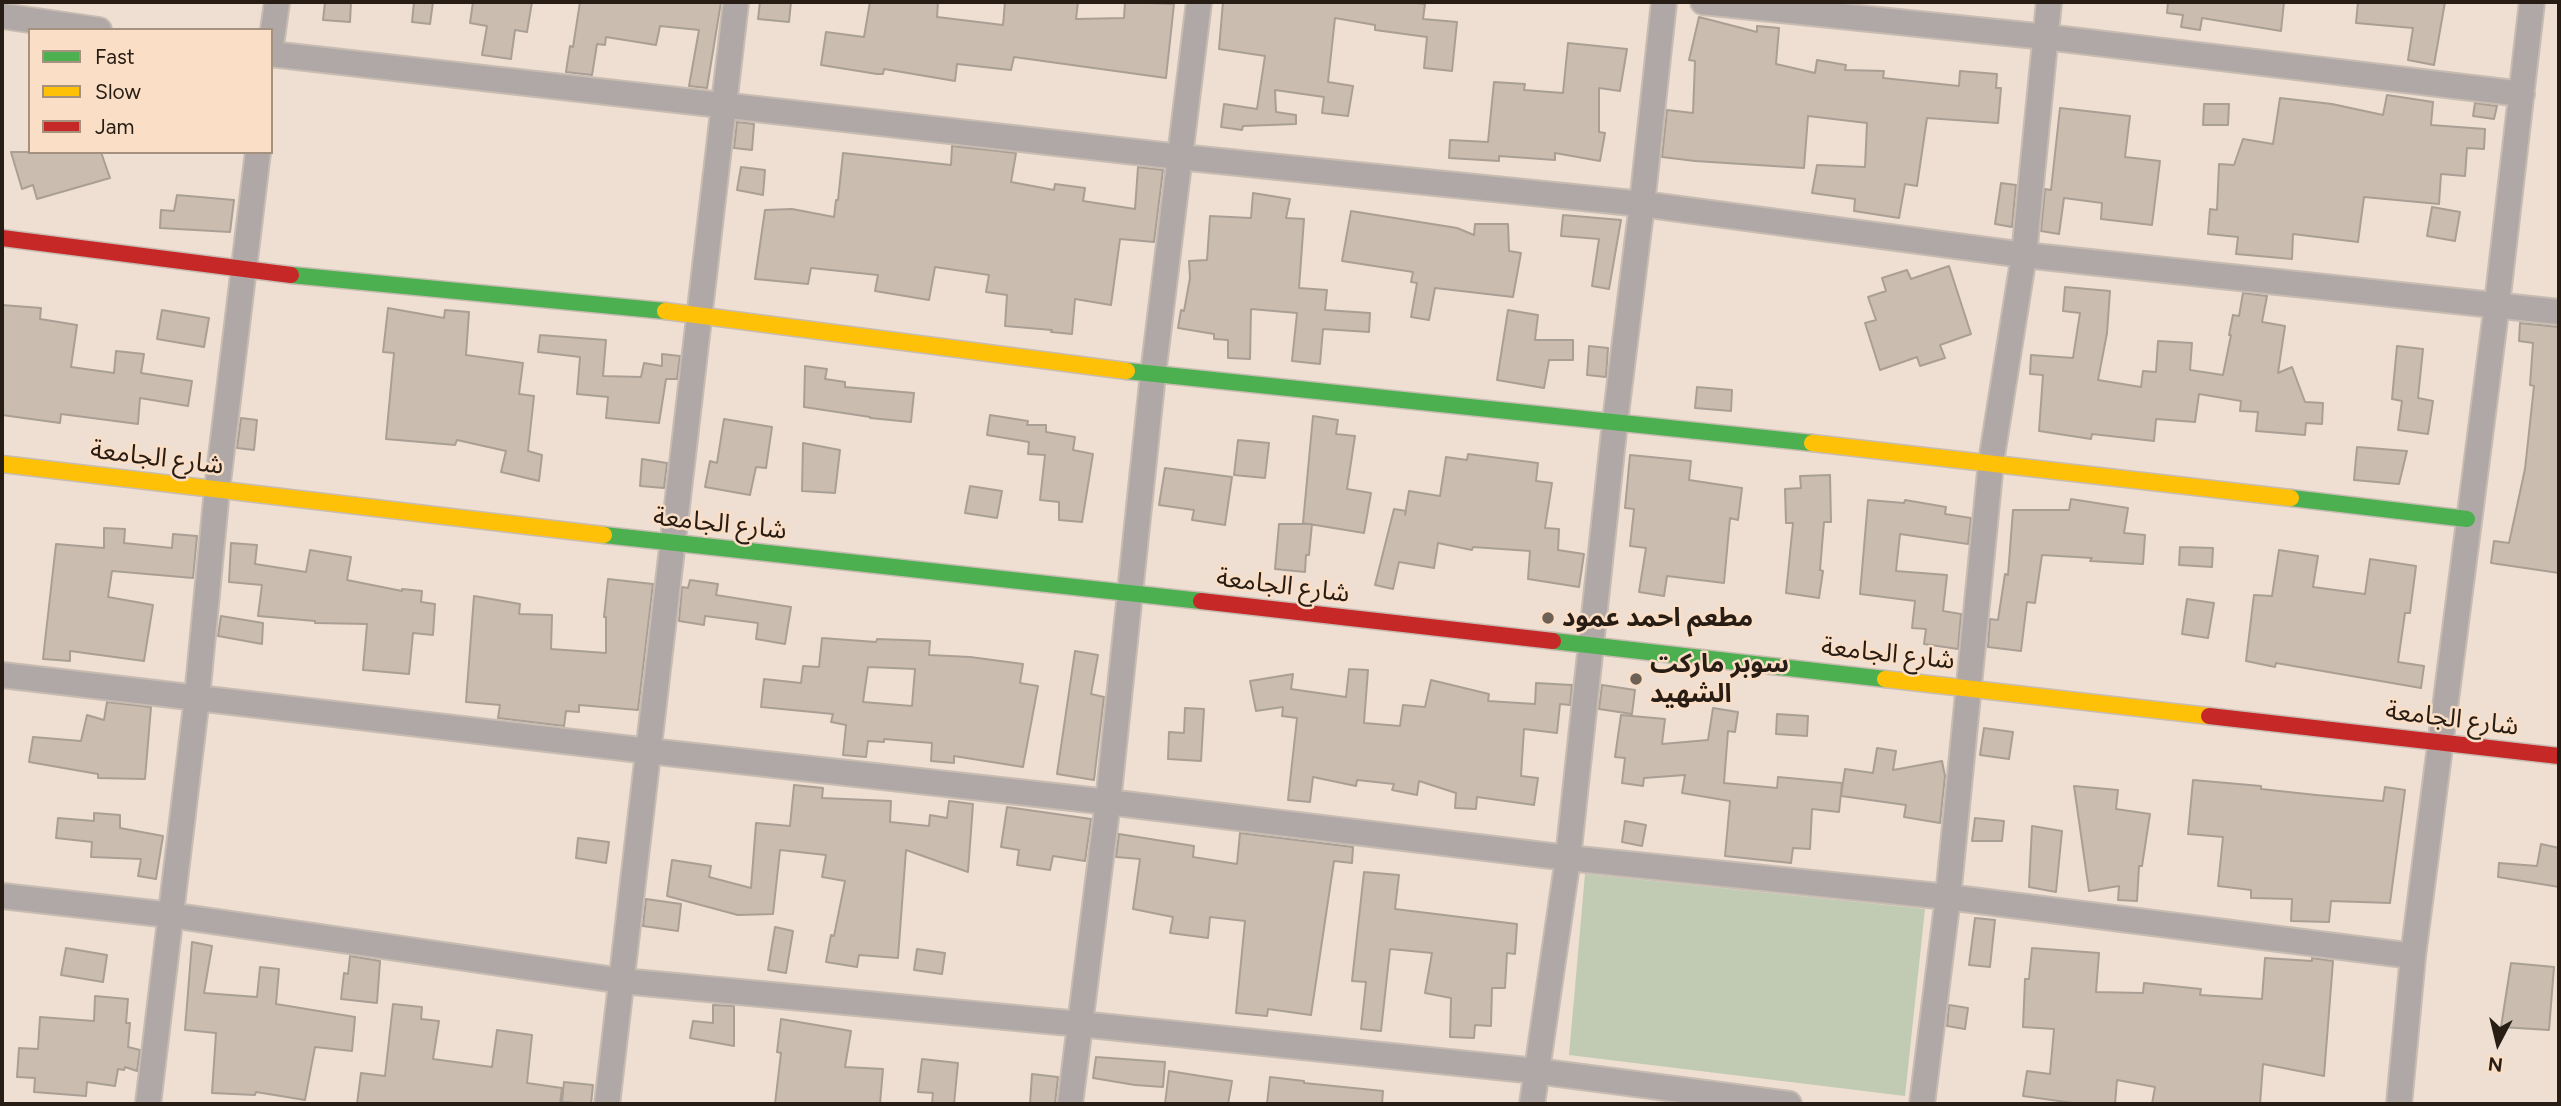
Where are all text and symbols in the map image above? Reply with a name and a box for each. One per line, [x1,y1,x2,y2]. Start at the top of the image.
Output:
legend [28,28,273,154]
text: Fast [95,44,135,69]
text: Slow [95,79,141,104]
text: Jam [95,114,134,139]
street label: شارع الجامعة [89,434,225,482]
street label: شارع الجامعة [652,501,788,547]
street label: شارع الجامعة [1215,562,1351,610]
place label: مطعم احمد عمود [1562,602,1753,634]
marker: مطعم احمد عمود [1540,610,1556,626]
street label: شارع الجامعة [1820,631,1956,677]
place label: سوبر ماركت الشهيد [1650,648,1789,710]
marker: سوبر ماركت الشهيد [1628,671,1644,687]
street label: شارع الجامعة [2384,695,2520,743]
north arrow [2463,1008,2533,1078]
text: N [2487,1052,2504,1077]

